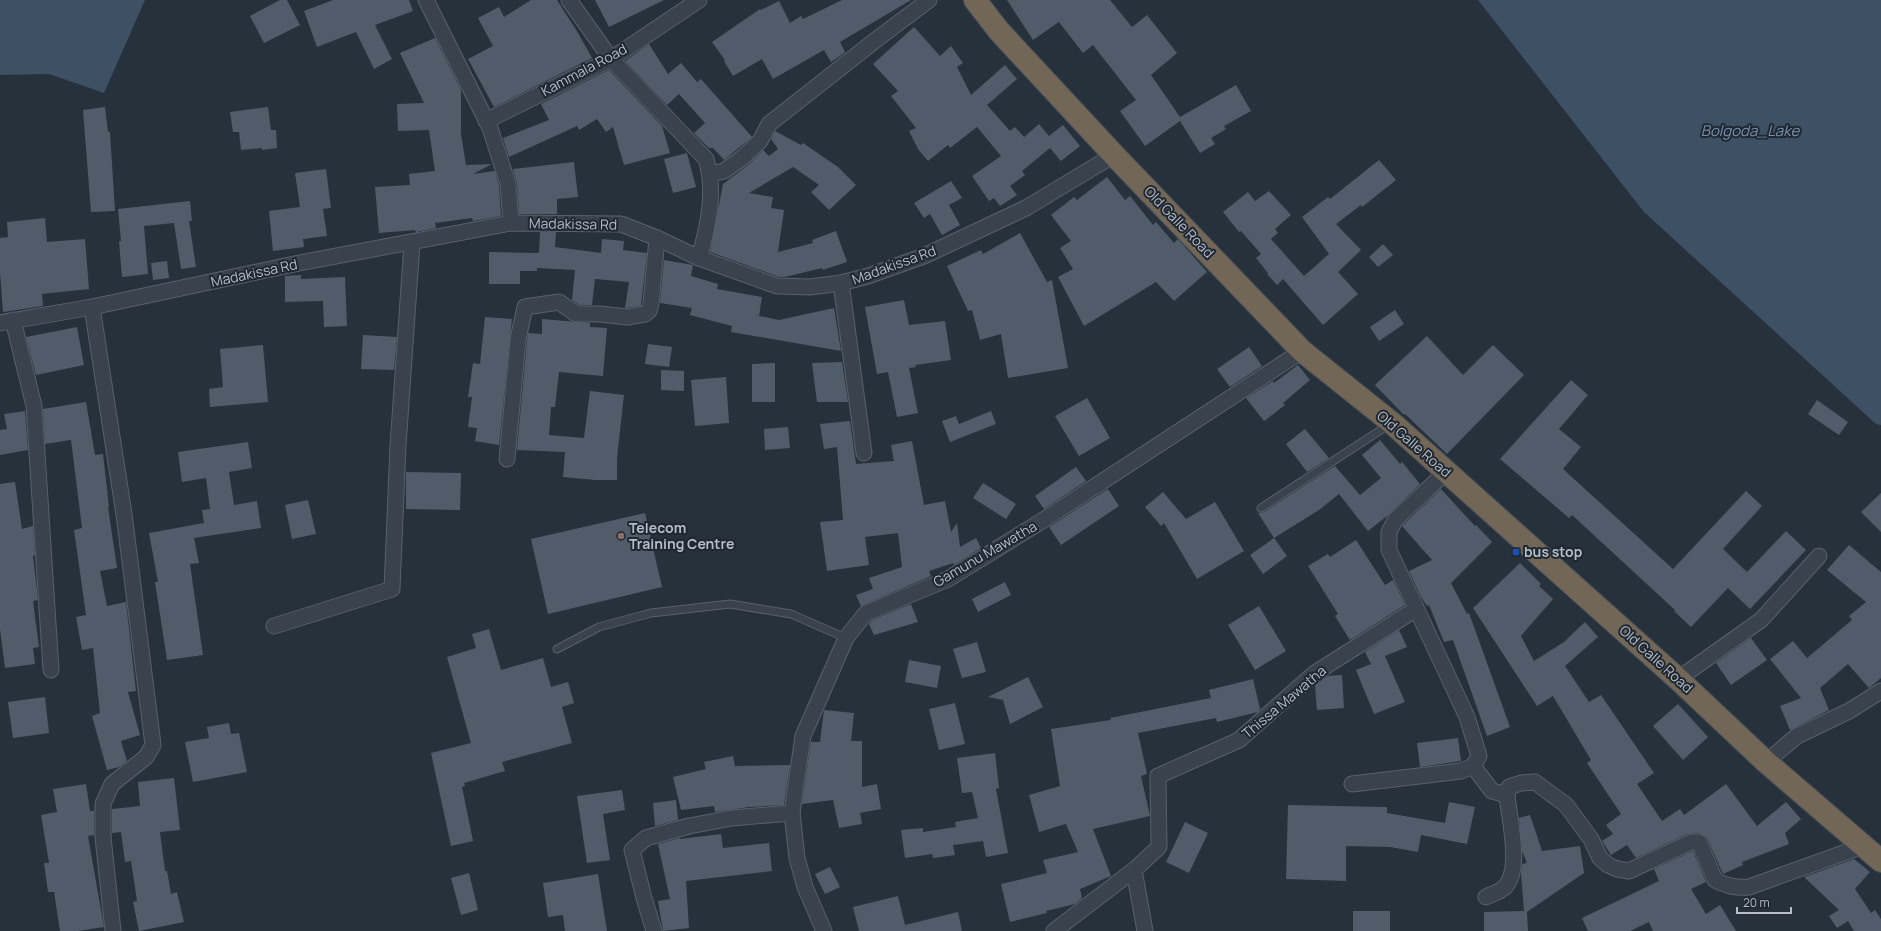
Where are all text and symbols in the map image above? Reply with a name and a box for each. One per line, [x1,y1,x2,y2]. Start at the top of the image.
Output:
street label: Kammala Road [538,39,630,100]
water label: Bolgoda_Lake [1701,120,1800,141]
street label: Old Galle Road [1140,182,1218,262]
street label: Madakissa Rd [529,213,617,234]
street label: Madakissa Rd [849,241,939,289]
street label: Madakissa Rd [209,254,299,291]
street label: Old Galle Road [1373,406,1456,481]
street label: Gamunu Mawatha [930,516,1040,591]
place label: Telecom Training Centre [629,518,734,553]
marker: Telecom Training Centre [616,531,626,541]
place label: bus stop [1524,542,1583,561]
marker: bus stop [1511,547,1521,557]
street label: Old Galle Road [1615,621,1697,697]
street label: Thissa Mawatha [1238,661,1330,742]
scale bar [1737,889,1791,915]
text: 20 m [1743,894,1770,911]

